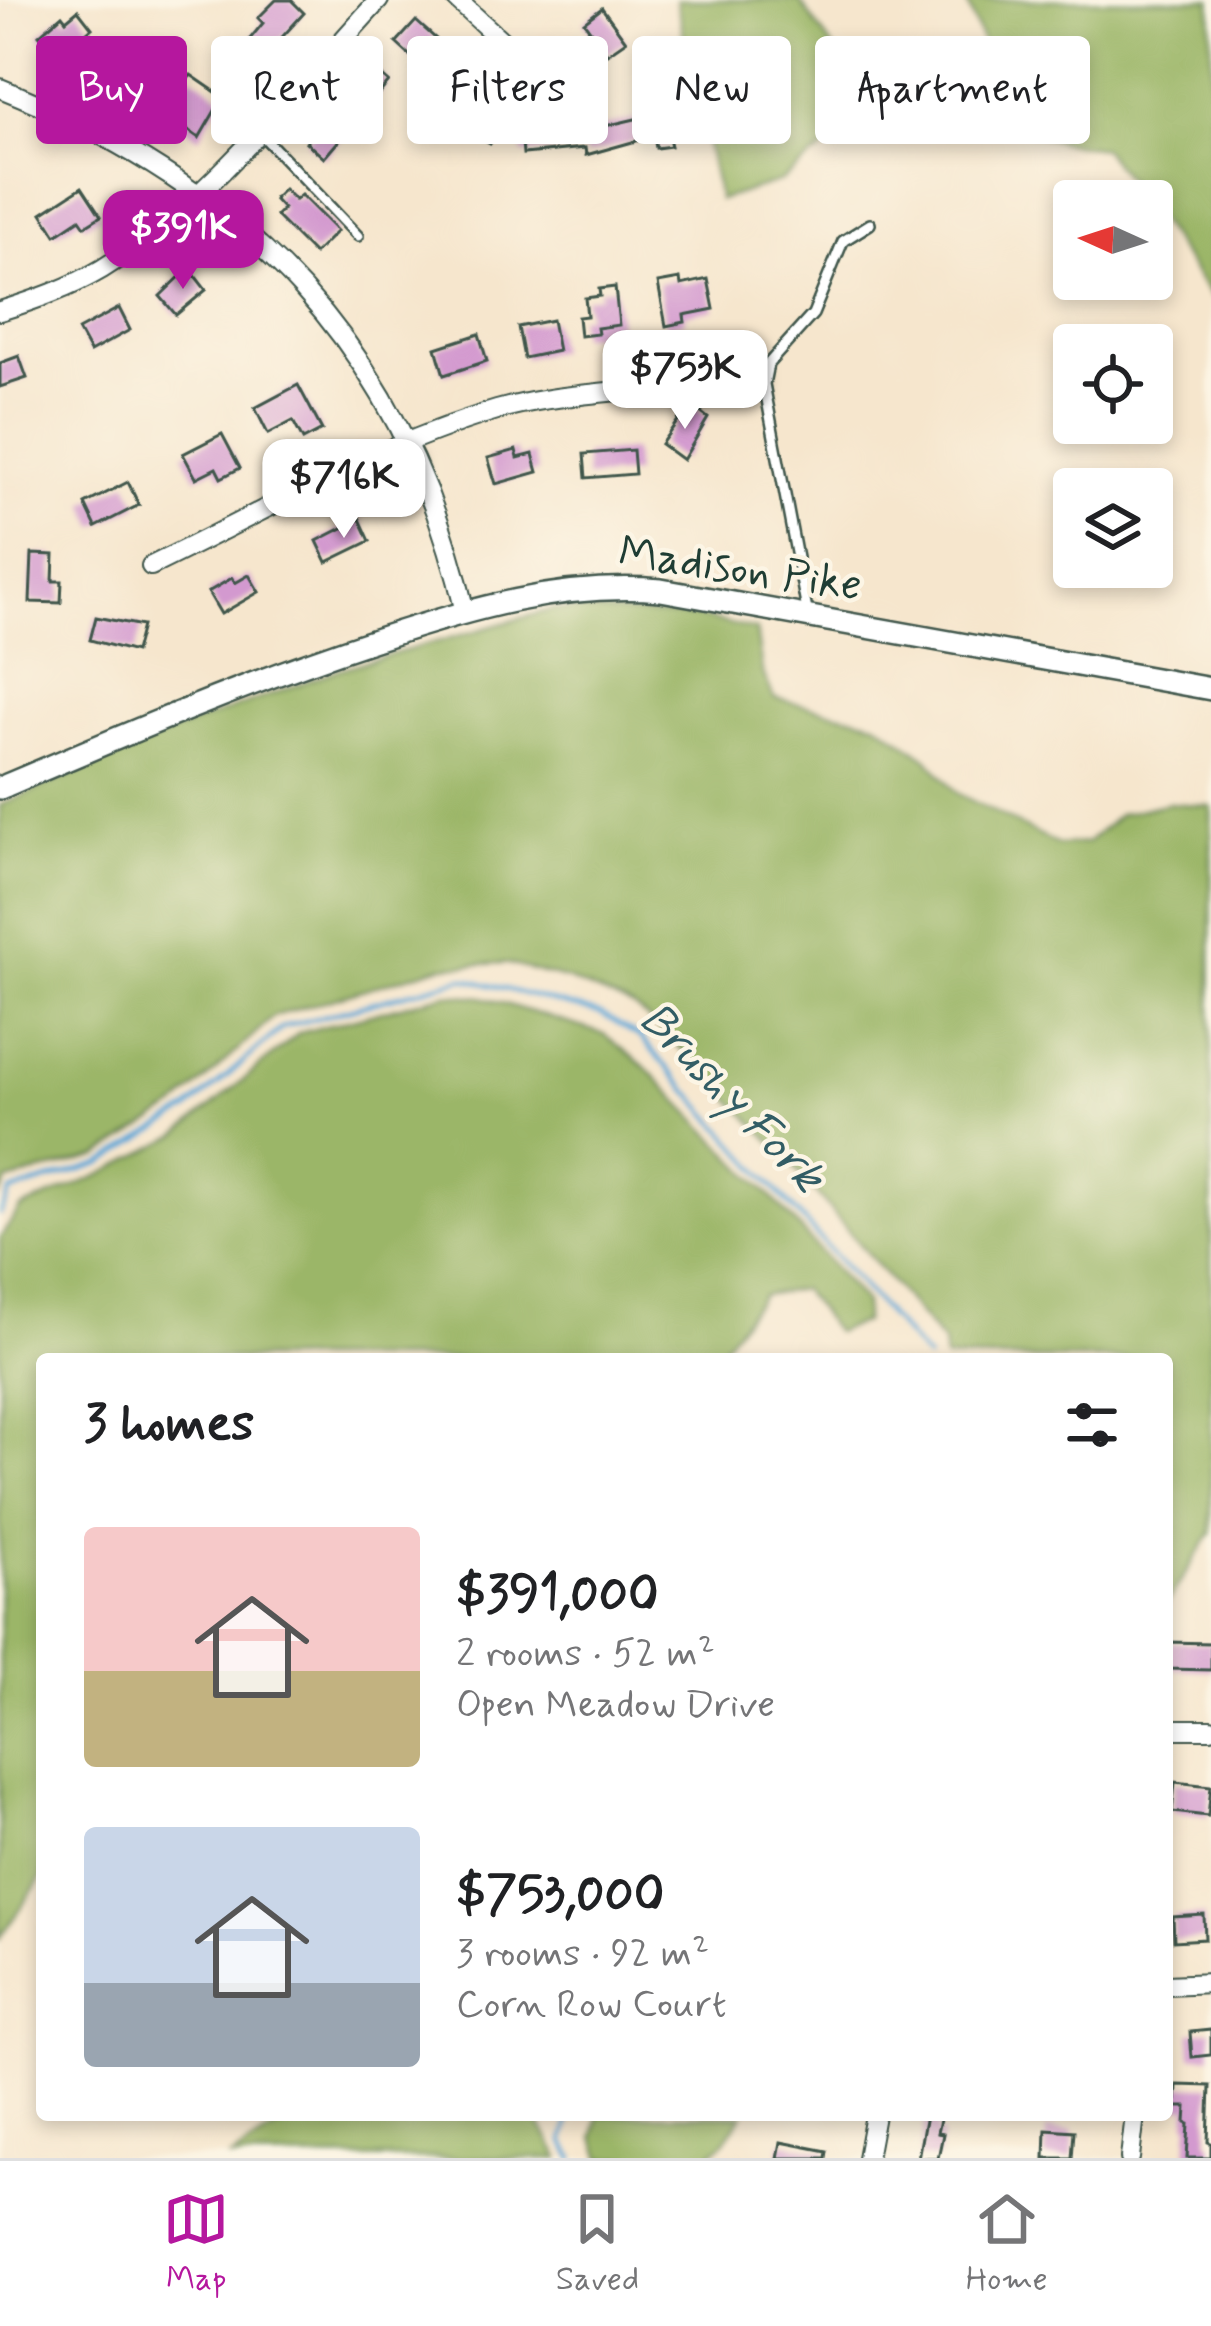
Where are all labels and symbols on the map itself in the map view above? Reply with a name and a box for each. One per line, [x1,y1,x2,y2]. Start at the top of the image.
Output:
north arrow [1053,180,1173,300]
pin: $391K [99,190,267,292]
pin: $753K [601,330,769,432]
pin: $716K [260,439,428,541]
street label: Madison Pike [615,524,865,616]
water label: Brushy Fork [624,989,840,1209]

